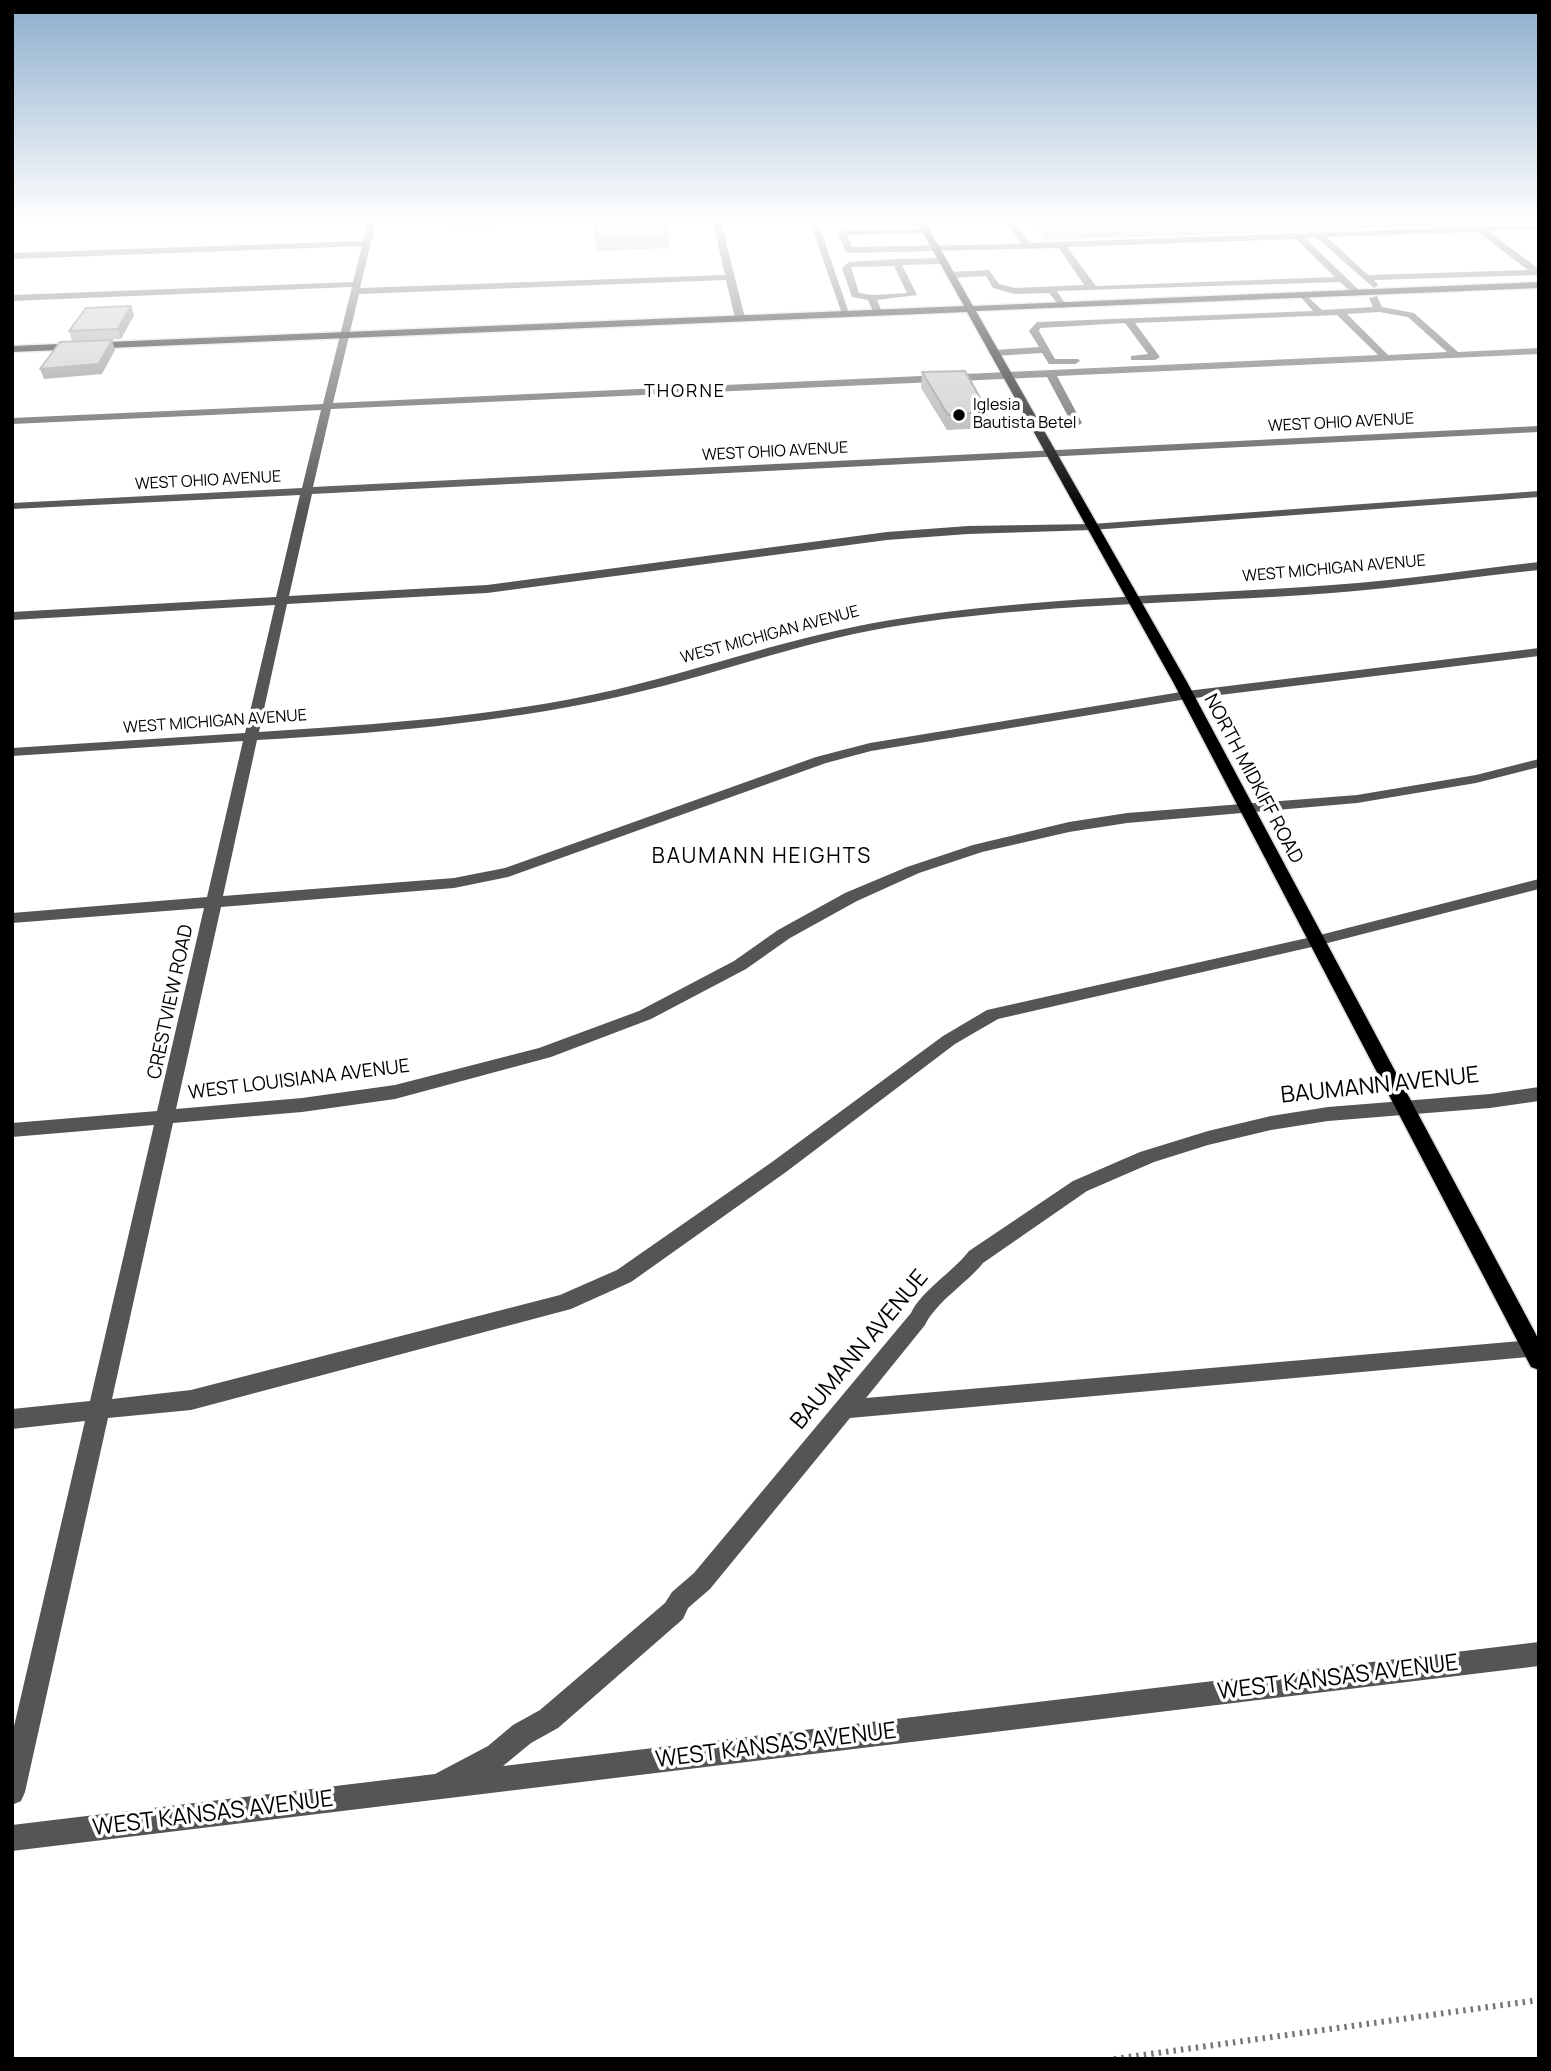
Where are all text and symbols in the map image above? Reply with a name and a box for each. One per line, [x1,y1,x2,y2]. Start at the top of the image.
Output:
district label: THORNE [645,381,725,403]
place label: Iglesia Bautista Betel [973,396,1077,434]
marker: Iglesia Bautista Betel [951,407,967,423]
street label: WEST OHIO AVENUE [1267,410,1415,436]
street label: WEST OHIO AVENUE [701,439,849,465]
street label: WEST OHIO AVENUE [134,468,282,494]
street label: WEST MICHIGAN AVENUE [1242,551,1426,587]
street label: WEST MICHIGAN AVENUE [679,602,861,668]
street label: NORTH MIDKIFF ROAD [1199,690,1307,868]
street label: WEST MICHIGAN AVENUE [123,706,307,738]
district label: BAUMANN HEIGHTS [654,844,870,870]
street label: CRESTVIEW ROAD [143,923,199,1081]
street label: WEST LOUISIANA AVENUE [187,1055,411,1105]
street label: BAUMANN AVENUE [1279,1062,1481,1110]
street label: BAUMANN AVENUE [785,1265,935,1435]
street label: WEST KANSAS AVENUE [1216,1650,1460,1706]
street label: WEST KANSAS AVENUE [654,1718,898,1774]
street label: WEST KANSAS AVENUE [91,1786,335,1842]

